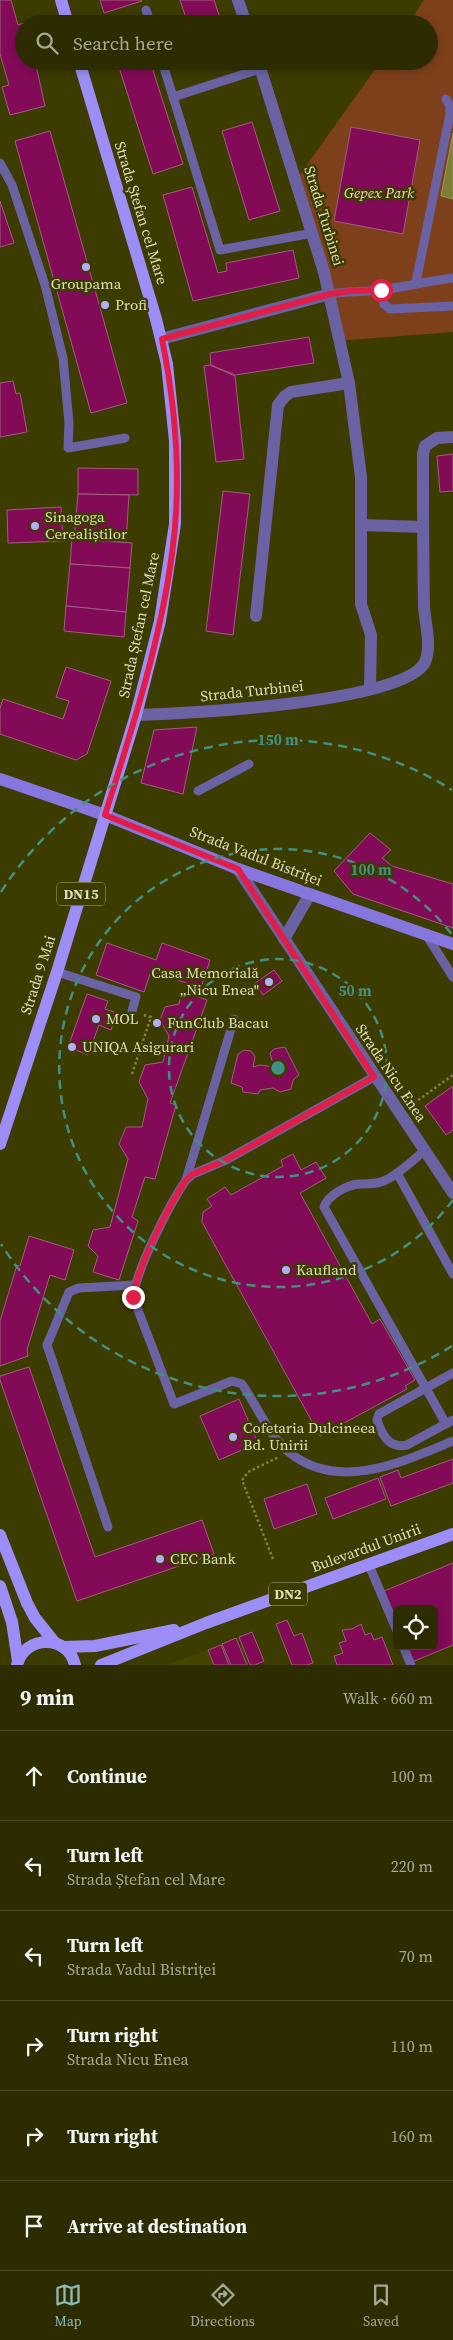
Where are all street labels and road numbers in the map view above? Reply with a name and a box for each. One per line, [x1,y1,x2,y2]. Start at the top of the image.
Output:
street label: Strada Ștefan cel Mare [110,139,173,287]
street label: Strada Turbinei [299,163,350,268]
street label: Strada Ștefan cel Mare [113,550,164,700]
street label: Strada Turbinei [199,675,304,706]
street label: Strada Vadul Bistriței [187,821,325,890]
road number: DN15 [57,882,105,906]
street label: Strada 9 Mai [15,933,60,1017]
street label: Strada Nicu Enea [351,1020,432,1126]
street label: Bulevardul Unirii [308,1518,424,1577]
road number: DN2 [269,1582,307,1606]

